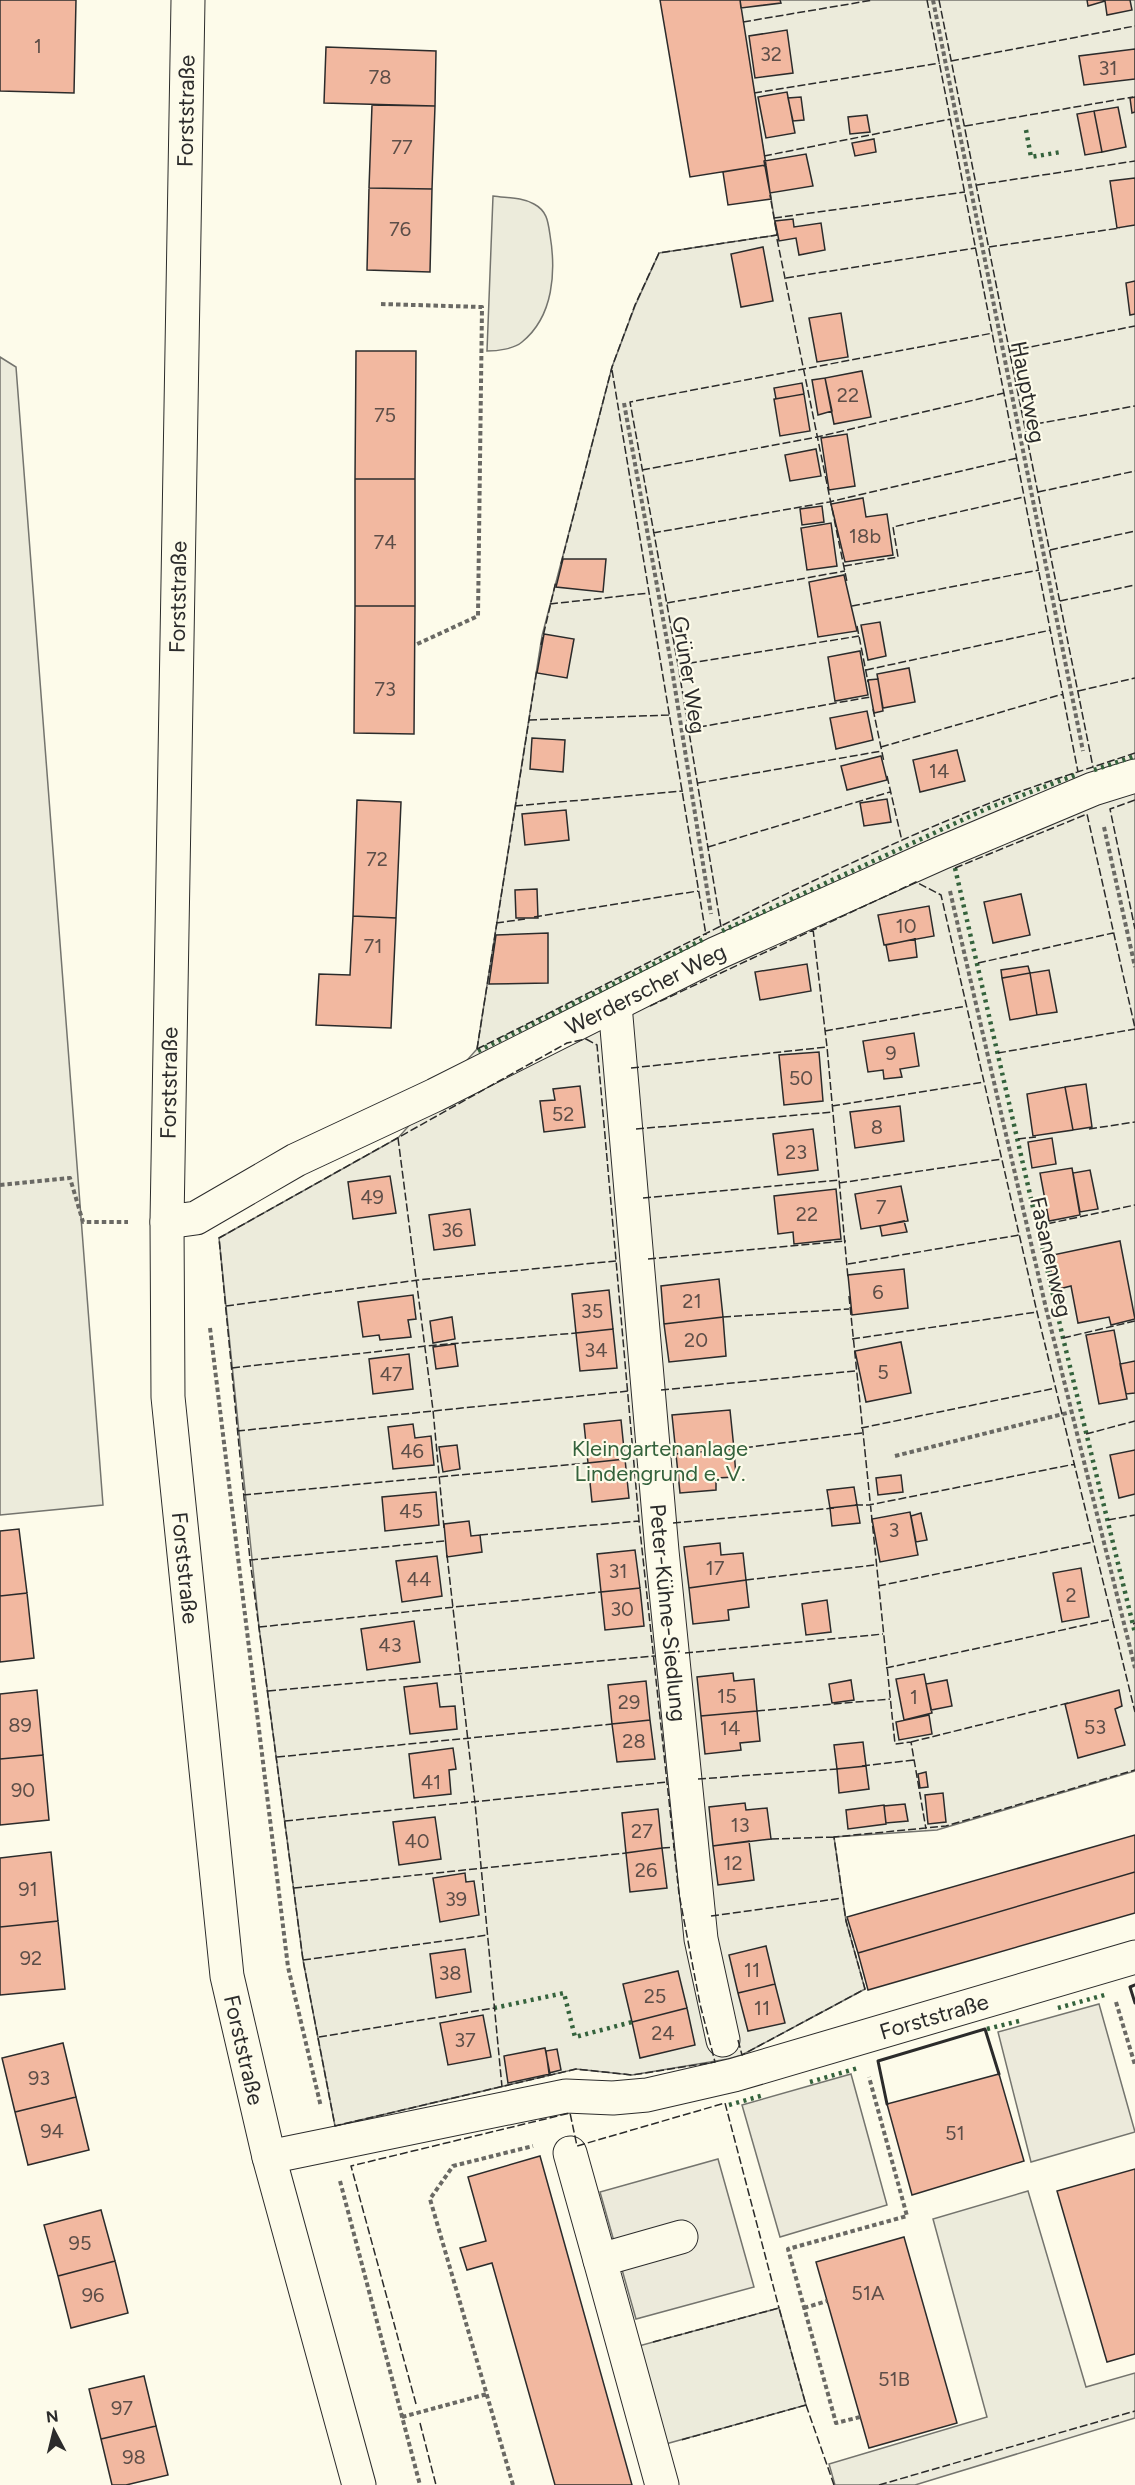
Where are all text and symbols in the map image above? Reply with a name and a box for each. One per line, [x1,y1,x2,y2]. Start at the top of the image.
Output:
house number: 1 [34,34,42,58]
house number: 32 [760,42,782,66]
street label: Forststraße [172,55,200,167]
house number: 31 [1098,56,1118,80]
house number: 78 [368,65,392,89]
house number: 77 [391,135,413,159]
house number: 76 [389,217,411,241]
street label: Hauptweg [1005,339,1051,445]
house number: 22 [837,383,859,407]
house number: 75 [374,403,396,427]
house number: 18b [849,524,881,548]
house number: 74 [373,530,397,554]
street label: Forststraße [164,541,192,653]
street label: Grüner Weg [666,614,712,736]
house number: 73 [374,677,396,701]
house number: 14 [929,759,949,783]
house number: 72 [366,847,388,871]
house number: 10 [895,914,917,938]
house number: 71 [364,934,383,958]
street label: Werderscher Weg [561,937,730,1041]
street label: Forststraße [155,1027,183,1139]
house number: 9 [885,1041,897,1065]
house number: 50 [789,1066,813,1090]
house number: 52 [552,1102,574,1126]
house number: 8 [871,1115,883,1139]
house number: 23 [785,1140,807,1164]
house number: 49 [360,1185,384,1209]
street label: Fasanenweg [1024,1194,1078,1320]
house number: 7 [876,1195,887,1219]
house number: 22 [796,1202,818,1226]
house number: 36 [441,1218,463,1242]
house number: 6 [872,1280,884,1304]
house number: 21 [682,1289,702,1313]
house number: 35 [581,1299,603,1323]
house number: 20 [684,1328,708,1352]
house number: 34 [584,1338,608,1362]
house number: 5 [877,1360,889,1384]
house number: 47 [379,1362,403,1386]
park label: Kleingartenanlage Lindengrund e. V. [572,1435,748,1487]
house number: 46 [400,1439,424,1463]
house number: 45 [399,1499,423,1523]
street label: Peter-Kühne-Siedlung [644,1503,693,1723]
street label: Forststraße [166,1511,205,1625]
house number: 3 [889,1518,899,1542]
house number: 17 [706,1556,725,1580]
house number: 31 [608,1559,628,1583]
house number: 44 [407,1567,431,1591]
house number: 2 [1065,1583,1077,1607]
house number: 30 [610,1597,634,1621]
house number: 43 [378,1633,402,1657]
house number: 15 [717,1684,737,1708]
house number: 1 [910,1685,918,1709]
house number: 29 [618,1690,640,1714]
house number: 89 [8,1713,32,1737]
house number: 53 [1084,1715,1106,1739]
house number: 14 [720,1716,740,1740]
house number: 28 [622,1729,646,1753]
house number: 41 [421,1770,441,1794]
house number: 90 [11,1778,35,1802]
house number: 13 [730,1813,750,1837]
house number: 27 [631,1819,653,1843]
house number: 40 [404,1829,430,1853]
house number: 12 [723,1851,743,1875]
house number: 26 [635,1858,657,1882]
house number: 91 [18,1877,38,1901]
house number: 39 [445,1887,467,1911]
house number: 92 [20,1946,42,1970]
house number: 11 [744,1958,760,1982]
house number: 38 [438,1961,462,1985]
house number: 25 [644,1984,666,2008]
street label: Forststraße [876,1987,992,2045]
street label: Forststraße [218,1992,270,2108]
house number: 11 [754,1996,770,2020]
house number: 24 [651,2021,675,2045]
house number: 37 [454,2028,476,2052]
house number: 93 [28,2066,50,2090]
house number: 94 [40,2119,64,2143]
house number: 51 [945,2121,965,2145]
house number: 95 [69,2231,91,2255]
house number: 51A [851,2281,885,2305]
house number: 96 [82,2283,104,2307]
house number: 51B [878,2367,910,2391]
house number: 97 [111,2396,133,2420]
north arrow [24,2401,84,2461]
text: N [45,2406,60,2427]
house number: 98 [122,2445,146,2469]

